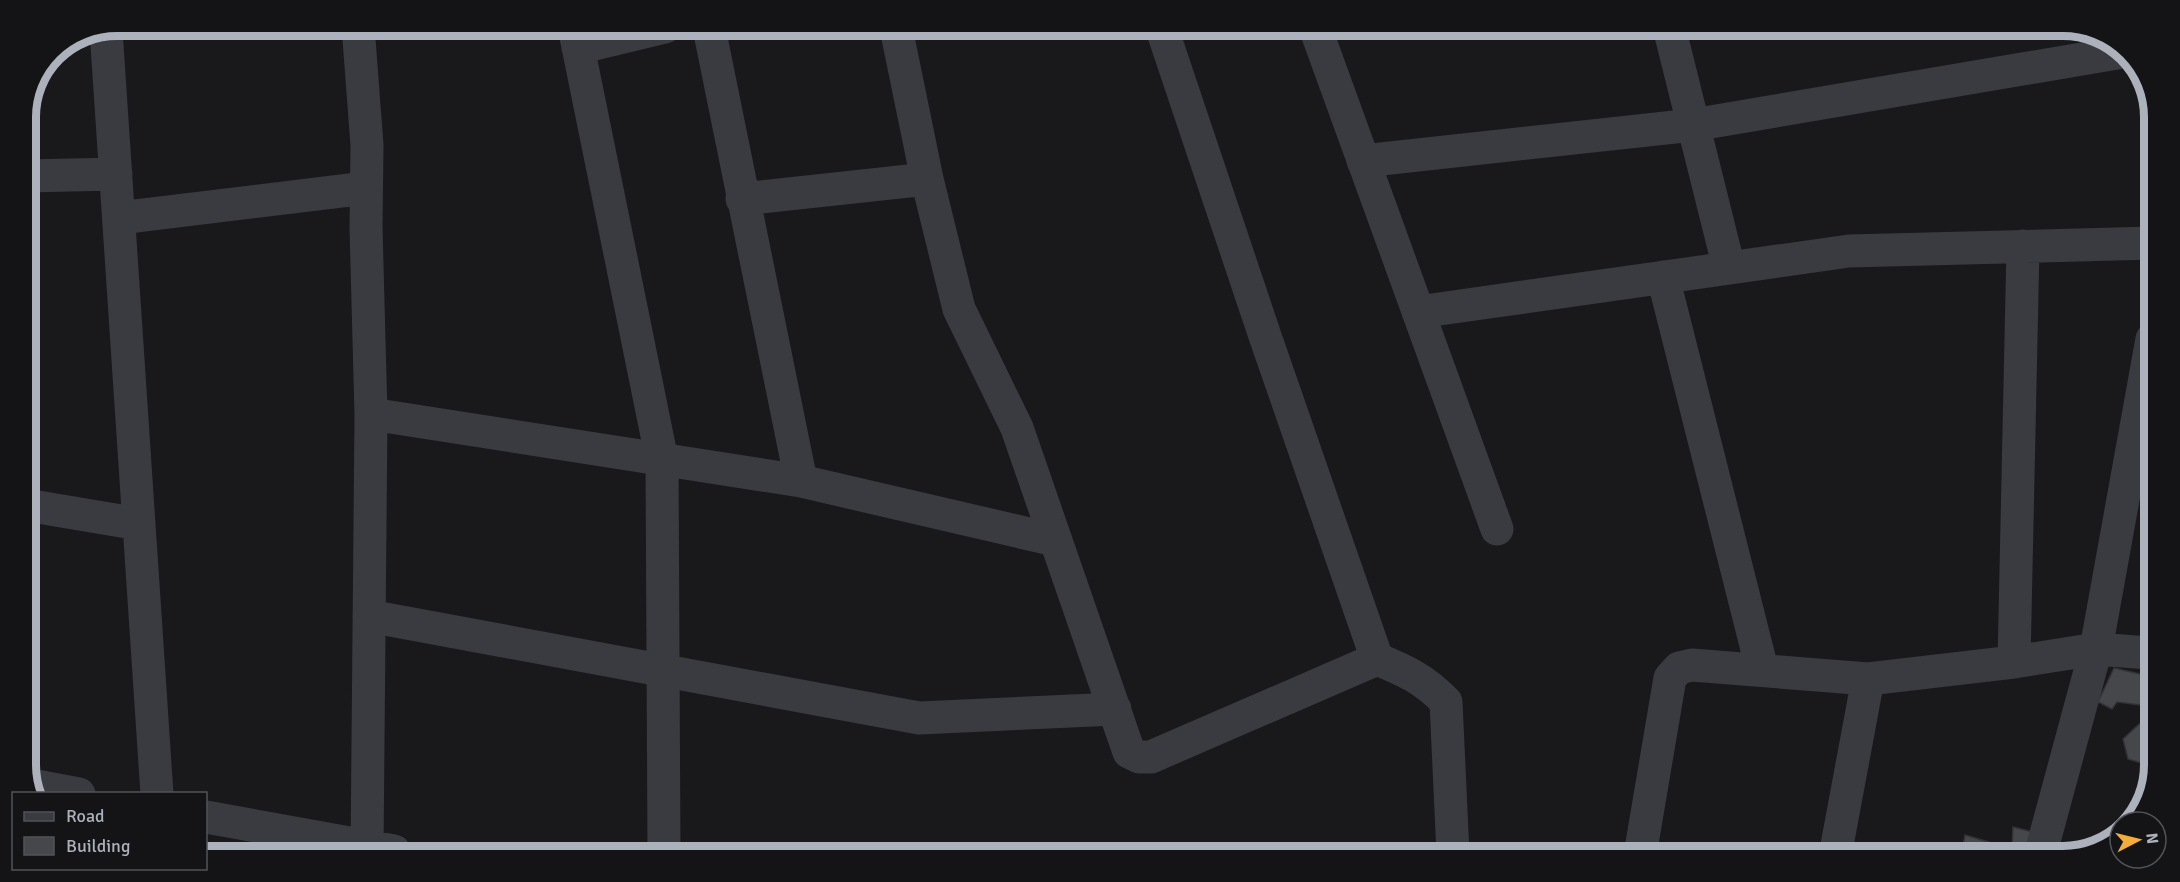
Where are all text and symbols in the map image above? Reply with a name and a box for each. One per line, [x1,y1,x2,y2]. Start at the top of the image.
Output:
legend [12,792,207,870]
text: Road [66,805,105,827]
north arrow [2108,810,2168,870]
text: N [2141,832,2162,845]
text: Building [66,835,130,857]

